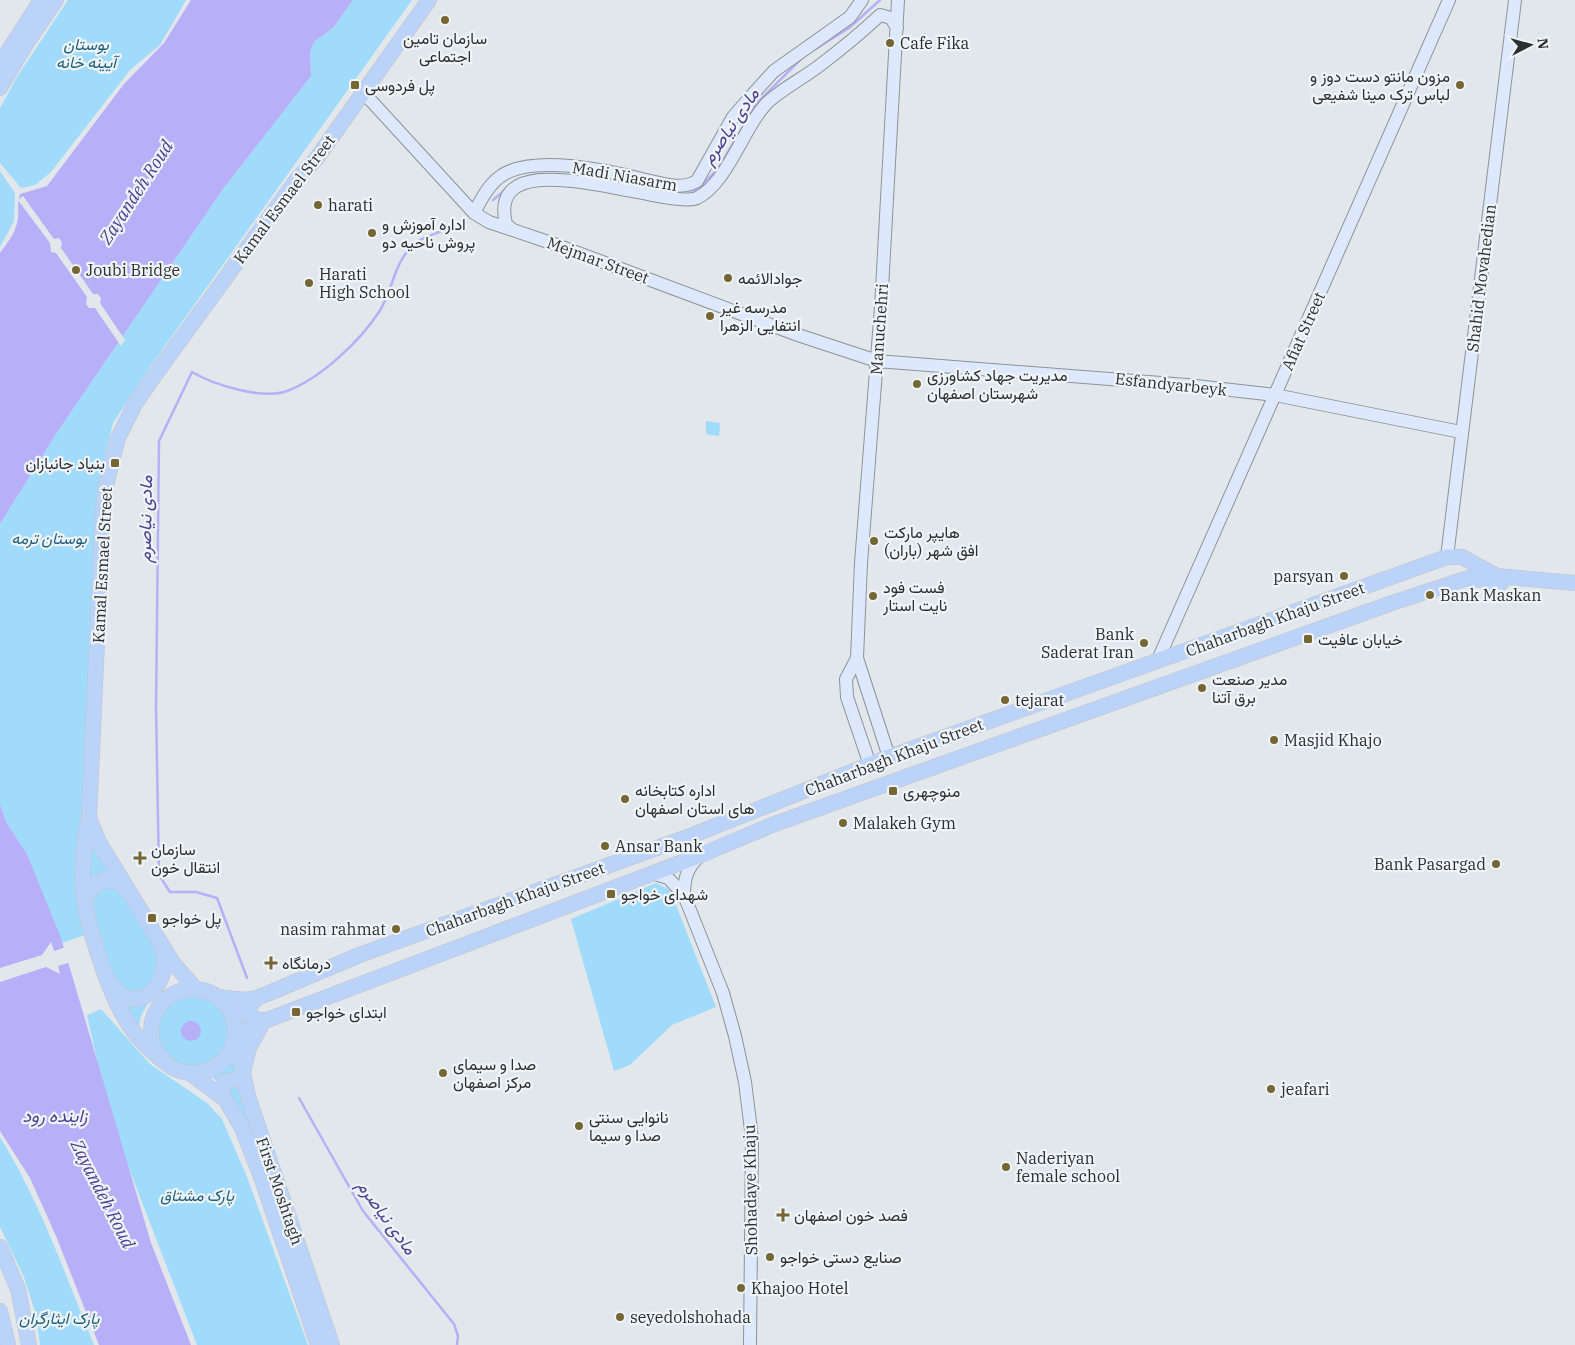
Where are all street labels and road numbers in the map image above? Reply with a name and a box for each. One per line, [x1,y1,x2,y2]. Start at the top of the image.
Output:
street label: Kamal Esmael Street [229,130,339,267]
street label: Madi Niasarm [571,157,679,195]
street label: Shahid Movahedian [1462,203,1500,353]
street label: Mejmar Street [544,232,652,288]
street label: Manuchehri [866,283,892,375]
street label: Afiat Street [1277,288,1329,373]
street label: Esfandyarbeyk [1114,368,1229,400]
street label: Kamal Esmael Street [88,486,116,644]
street label: Chaharbagh Khaju Street [1183,577,1368,661]
street label: Chaharbagh Khaju Street [802,714,986,800]
street label: Chaharbagh Khaju Street [423,857,608,941]
street label: Shohadaye Khaju [739,1124,761,1256]
street label: First Moshtagh [252,1135,308,1247]

